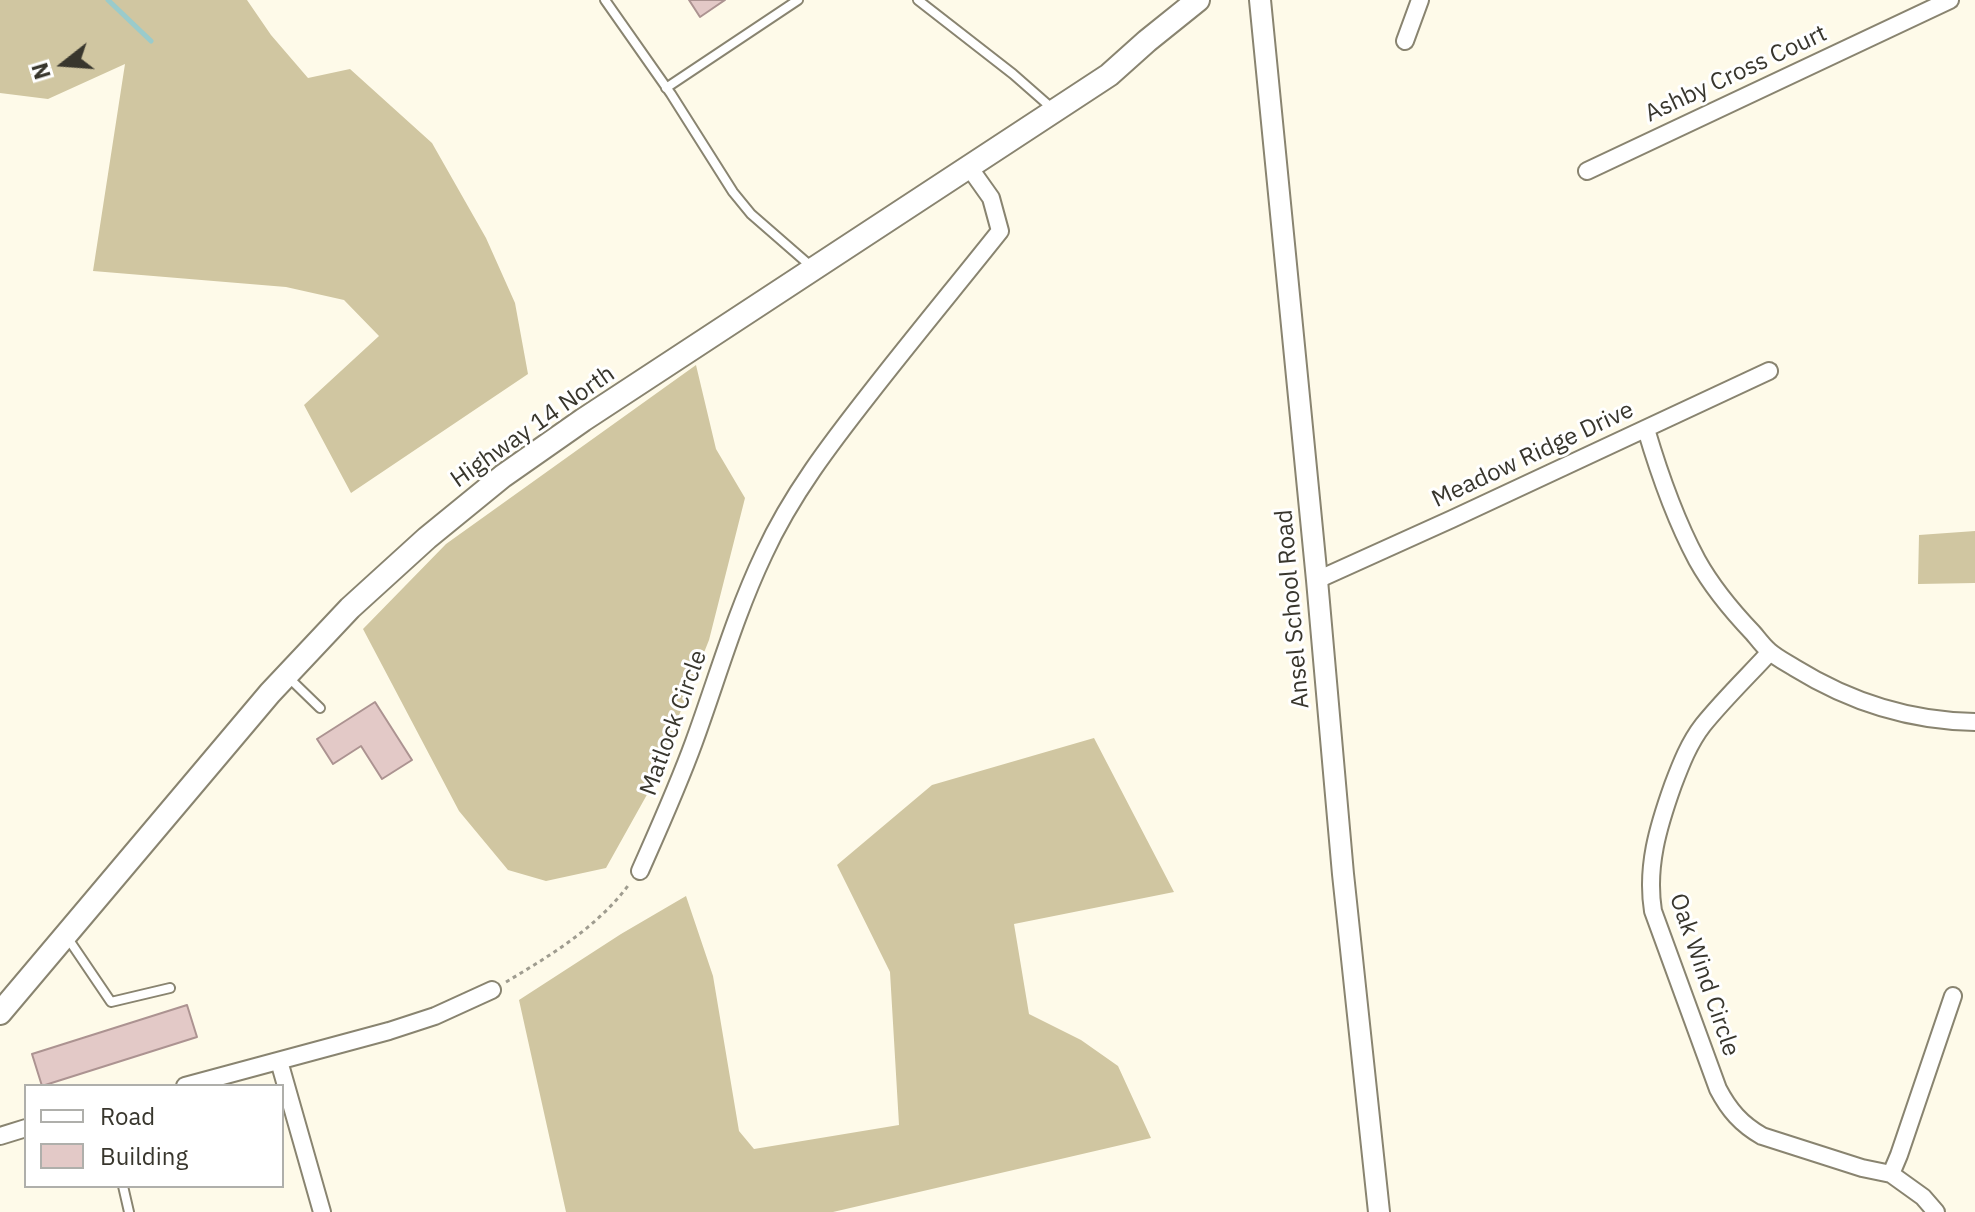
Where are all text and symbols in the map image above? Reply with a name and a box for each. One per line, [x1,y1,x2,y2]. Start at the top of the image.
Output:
street label: Ashby Cross Court [1640,19,1832,129]
north arrow [24,24,104,104]
text: N [24,59,57,83]
street label: Highway 14 North [445,360,621,494]
street label: Meadow Ridge Drive [1428,396,1638,514]
street label: Ansel School Road [1270,508,1316,710]
street label: Matlock Circle [634,646,714,800]
street label: Oak Wind Circle [1663,890,1745,1060]
legend [24,1084,284,1188]
text: Road [100,1100,155,1132]
text: Building [100,1140,188,1172]

